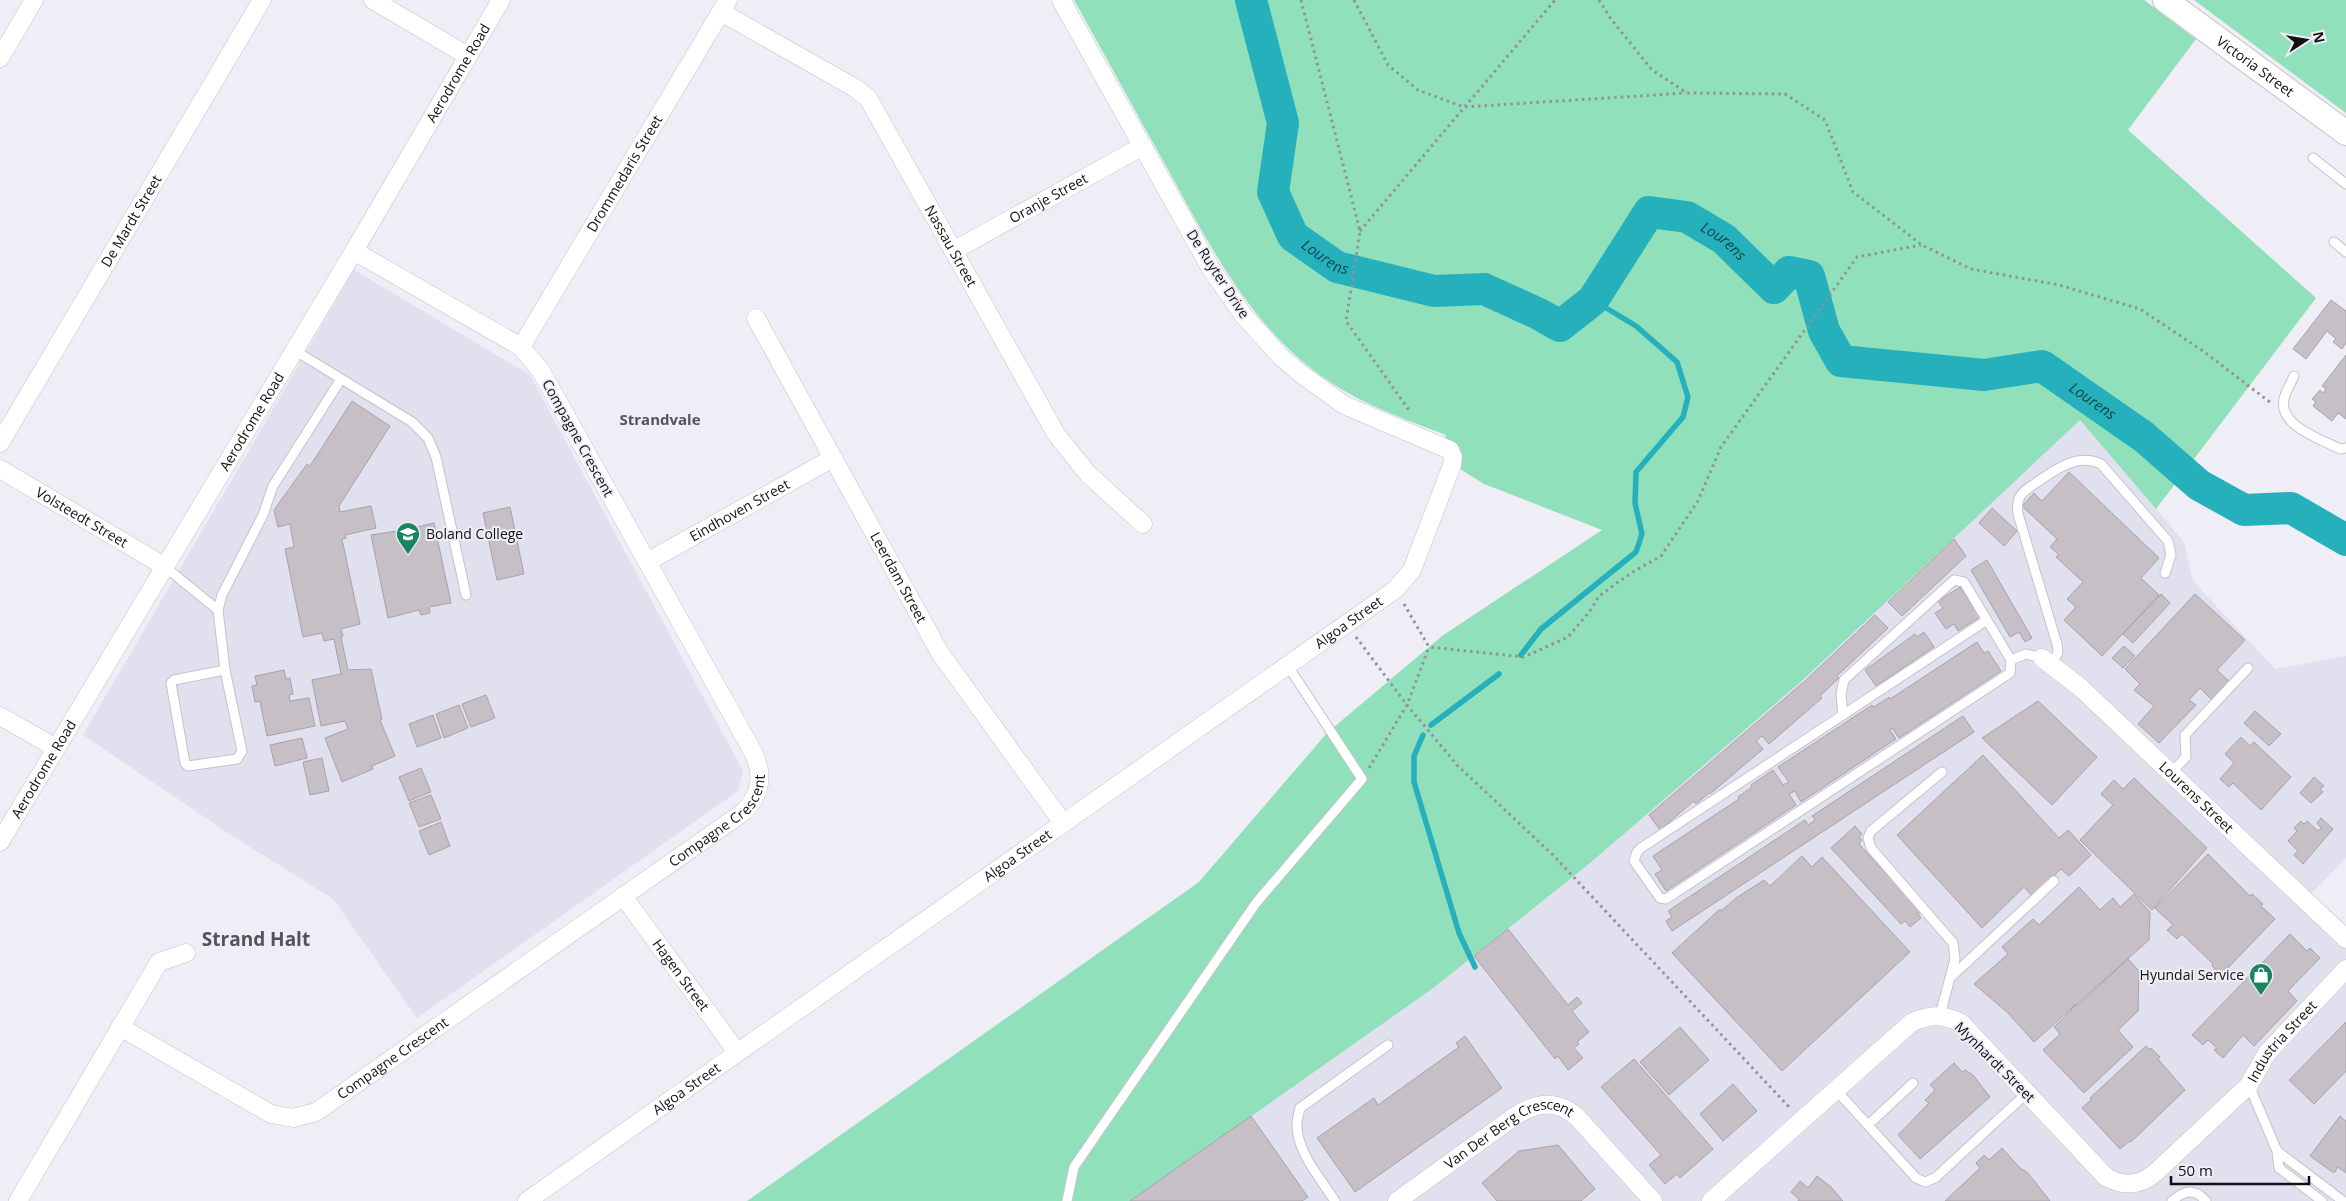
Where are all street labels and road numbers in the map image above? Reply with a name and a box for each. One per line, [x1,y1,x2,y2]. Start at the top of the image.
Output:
street label: Aerodrome Road [421,20,494,126]
street label: Victoria Street [2213,31,2298,101]
street label: Drommedaris Street [582,111,666,235]
street label: Oranje Street [1005,168,1091,227]
street label: De Mardt Street [96,171,166,270]
street label: Nassau Street [921,201,982,290]
street label: De Ruyter Drive [1183,226,1254,322]
street label: Aerodrome Road [215,369,288,474]
street label: Compagne Crescent [538,376,619,500]
street label: Eindhoven Street [686,474,793,545]
street label: Volsteedt Street [32,482,132,552]
street label: Leerdam Street [866,528,932,626]
street label: Algoa Street [1311,591,1386,652]
street label: Aerodrome Road [6,716,80,822]
street label: Lourens Street [2155,757,2238,837]
street label: Compagne Crescent [665,774,769,871]
street label: Algoa Street [979,825,1055,886]
street label: Hagen Street [648,935,714,1015]
street label: Industria Street [2242,996,2321,1086]
street label: Compagne Crescent [333,1012,452,1103]
street label: Mynhardt Street [1951,1017,2040,1106]
street label: Algoa Street [648,1058,724,1119]
street label: Van Der Berg Crescent [1440,1094,1578,1173]

